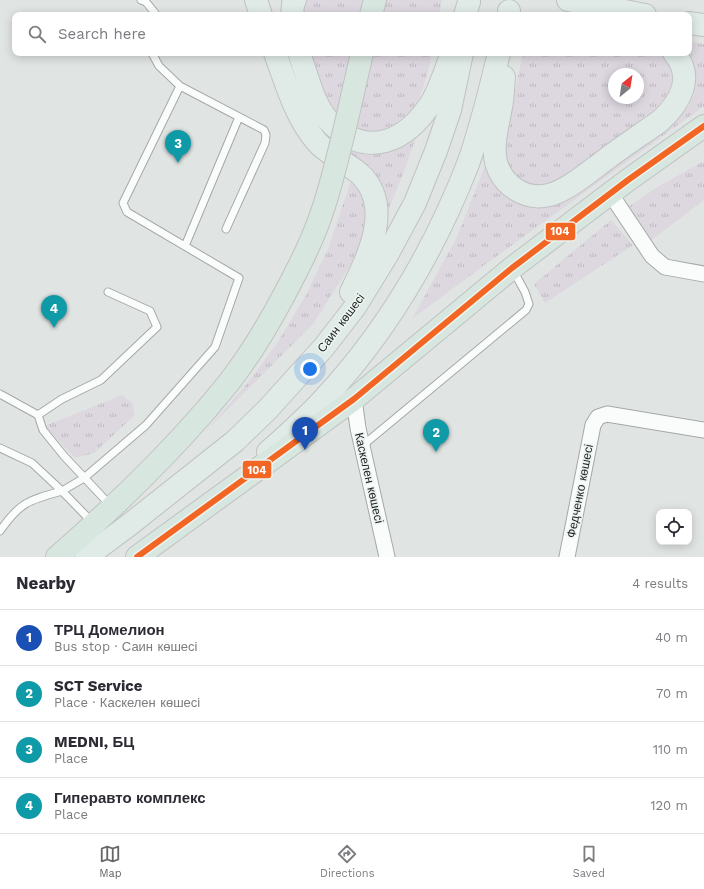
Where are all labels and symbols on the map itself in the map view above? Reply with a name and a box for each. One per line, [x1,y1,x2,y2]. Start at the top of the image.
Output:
north arrow [608,68,644,104]
pin: 3 [165,130,191,163]
line badge: 104 [545,222,576,241]
text: 104 [551,225,569,238]
street label: Саин көшесі [314,291,368,355]
pin: 4 [41,295,67,328]
your location [300,359,320,379]
pin: 1 [292,417,318,450]
pin: 2 [423,419,449,452]
street label: Каскелен көшесі [352,431,386,525]
street label: Федченко көшесі [564,443,596,539]
line badge: 104 [242,460,272,479]
text: 104 [248,464,266,477]

